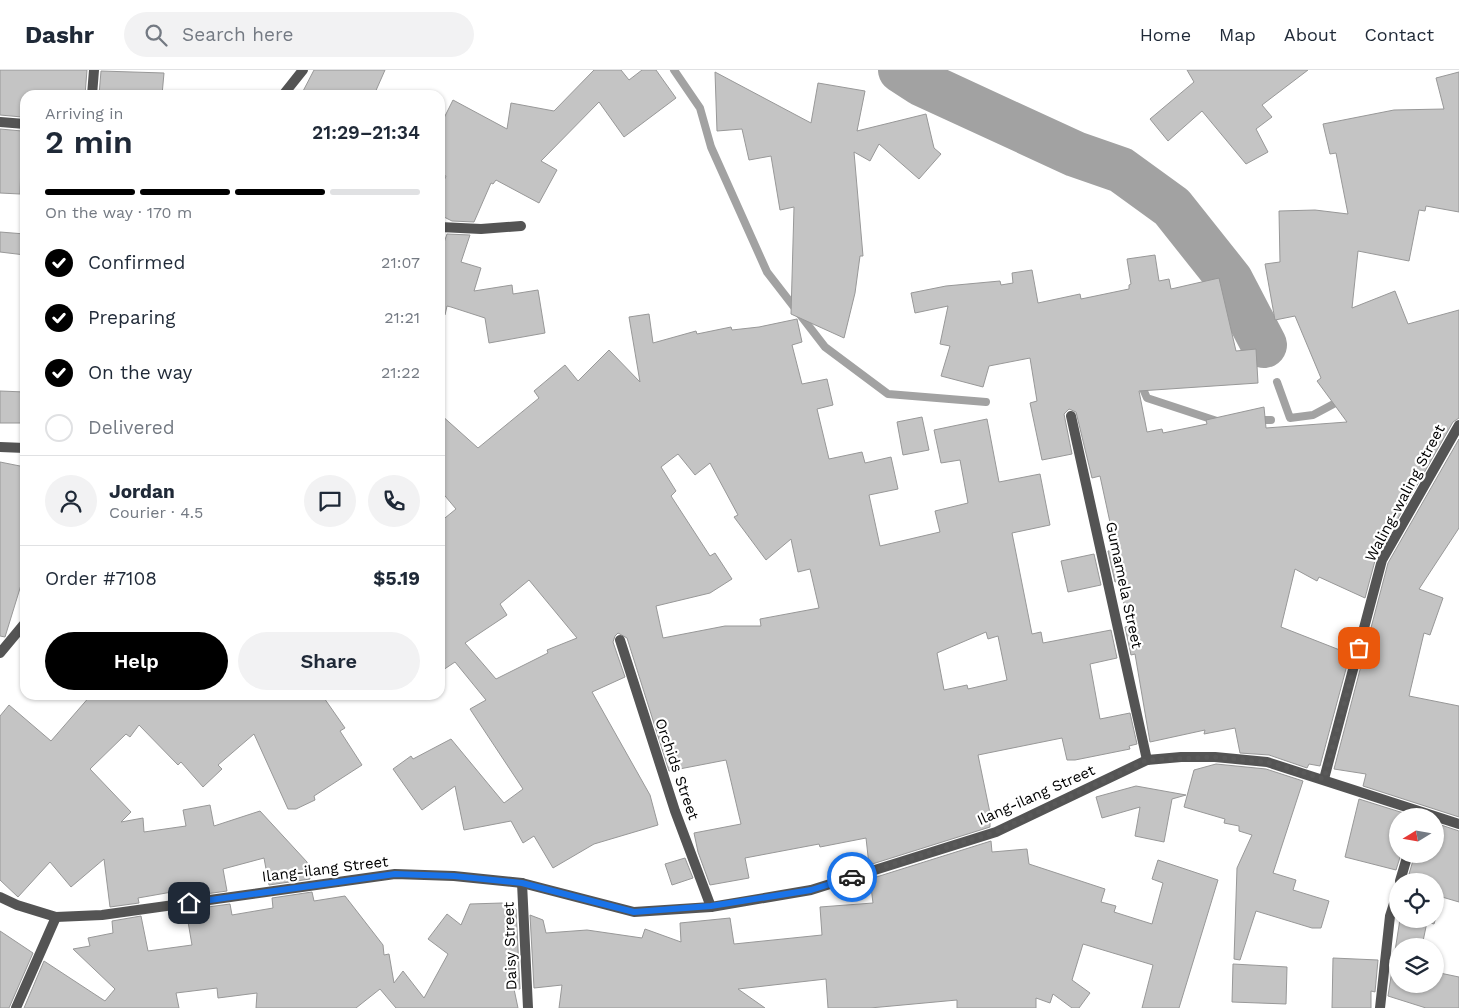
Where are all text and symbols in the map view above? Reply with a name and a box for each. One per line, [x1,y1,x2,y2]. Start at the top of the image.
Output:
search box [124,12,474,57]
text: Dashr [25,21,94,49]
icon: search [142,21,170,49]
text: Search here [182,23,293,46]
text: Home [1140,24,1191,45]
text: Map [1219,24,1256,45]
text: About [1284,24,1336,45]
text: Contact [1364,24,1434,45]
text: Arriving in [45,104,123,123]
text: 21:29–21:34 [312,121,420,144]
text: 2 min [45,123,133,161]
text: On the way · 170 m [45,203,192,222]
icon: check [45,249,73,277]
text: Confirmed [88,251,185,274]
text: 21:07 [381,253,420,272]
icon: check [45,304,73,332]
text: Preparing [88,306,175,329]
text: 21:21 [384,308,420,327]
icon: check [45,359,73,387]
text: On the way [88,361,192,384]
text: 21:22 [381,363,420,382]
text: Delivered [88,416,175,439]
street label: Waling-waling Street [1361,421,1449,565]
button: person [45,475,97,527]
button: chat [304,475,356,527]
button: phone [368,475,420,527]
text: Jordan [109,480,175,503]
text: Courier · 4.5 [109,503,203,522]
street label: Gumamela Street [1102,520,1146,651]
text: Order #7108 [45,567,157,590]
text: $5.19 [373,567,420,590]
pin [1338,627,1380,669]
button: Help [45,632,228,690]
button: Share [238,632,420,690]
icon: bag [1345,634,1373,662]
street label: Orchids Street [651,716,703,823]
street label: Ilang-ilang Street [974,761,1098,829]
north arrow [1389,808,1444,862]
map controls [1389,808,1444,993]
street label: Ilang-ilang Street [261,852,390,886]
courier [827,852,877,902]
icon: car [838,863,866,891]
button: locate [1389,873,1444,928]
pin [168,882,210,924]
icon: home [175,889,203,917]
street label: Daisy Street [499,901,521,990]
button: layers [1389,938,1444,993]

